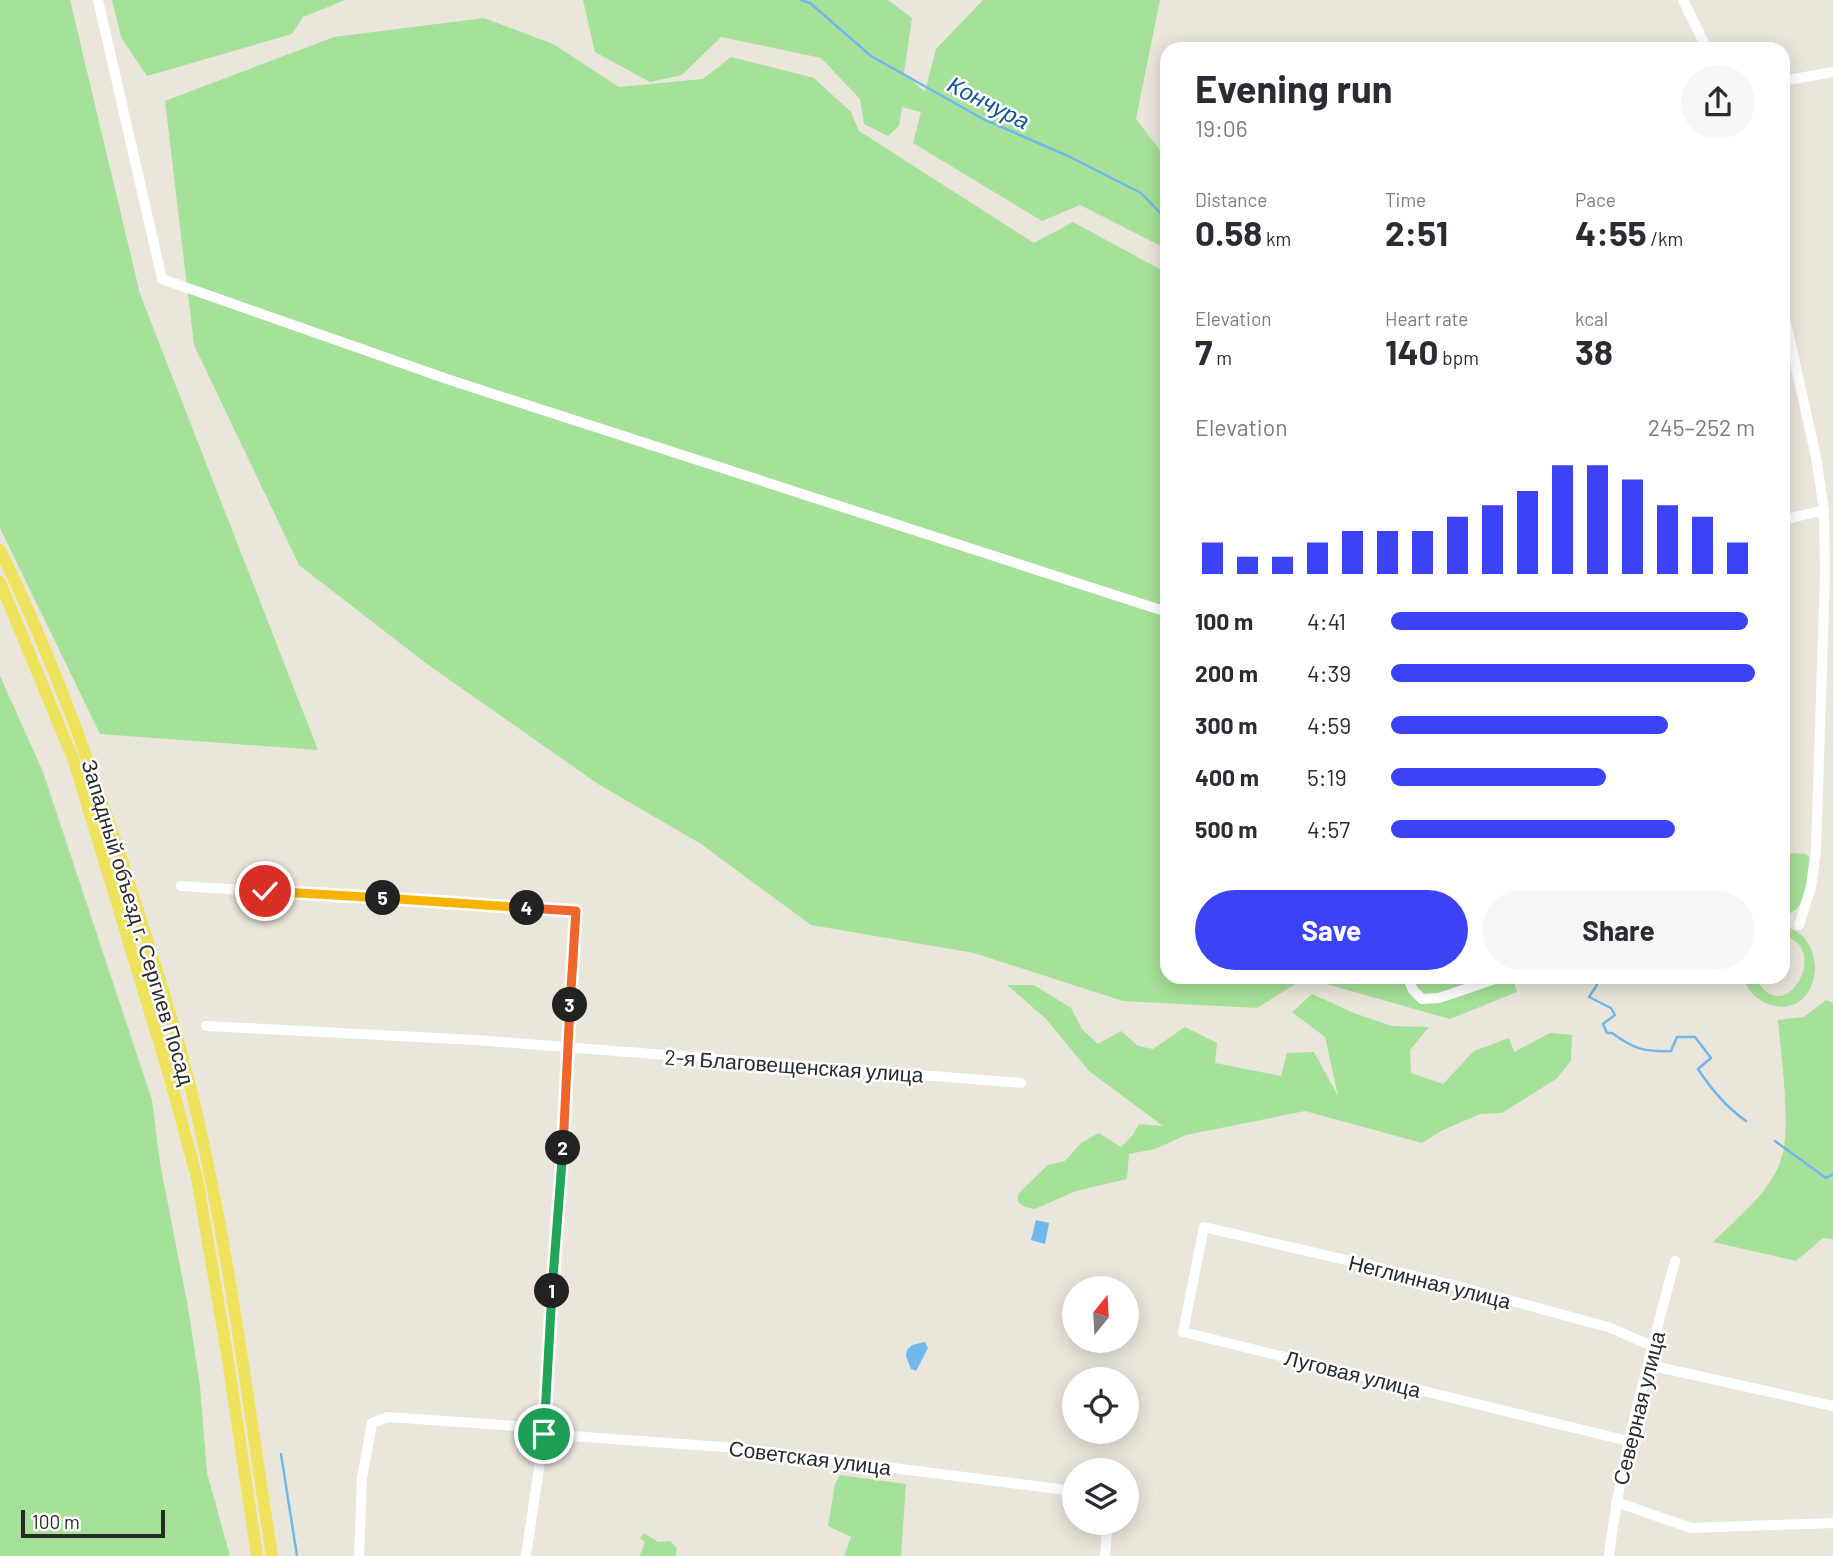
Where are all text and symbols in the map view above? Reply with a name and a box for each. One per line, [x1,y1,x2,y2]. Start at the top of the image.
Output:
text: Evening run [1195,65,1393,111]
button: share [1681,65,1755,139]
water label: Кончура [943,70,1035,134]
text: 19:06 [1195,114,1248,142]
text: Distance [1195,188,1267,211]
text: Time [1385,188,1426,211]
text: Pace [1575,188,1616,211]
text: 0.58 [1195,211,1262,253]
text: 2:51 [1385,211,1448,253]
text: 4:55 [1575,211,1647,253]
text: km [1262,227,1291,250]
text: /km [1647,227,1683,250]
text: Elevation [1195,307,1272,330]
text: Heart rate [1385,307,1468,330]
text: kcal [1575,307,1608,330]
text: 7 [1195,330,1212,372]
text: 140 [1385,330,1439,372]
text: 38 [1575,330,1613,372]
text: m [1212,346,1232,369]
text: bpm [1439,346,1479,369]
text: Elevation [1195,413,1288,441]
text: 245–252 m [1648,413,1755,441]
text: 100 m [1195,607,1253,635]
text: 4:41 [1307,607,1346,635]
text: 200 m [1195,659,1258,687]
text: 4:39 [1307,659,1351,687]
text: 300 m [1195,711,1257,739]
text: 4:59 [1307,711,1351,739]
street label: Западный объезд г. Сергиев Посад [77,756,201,1088]
text: 400 m [1195,763,1259,791]
text: 5:19 [1307,763,1347,791]
text: 500 m [1195,815,1257,843]
text: 4:57 [1307,815,1350,843]
pin [235,861,295,921]
icon: check [246,872,284,910]
pin: 5 [366,880,400,916]
text: 5 [377,886,388,909]
pin: 4 [510,890,544,926]
button: Save [1195,890,1468,970]
button: Share [1482,890,1755,970]
text: 4 [521,896,532,919]
pin: 3 [552,988,588,1023]
text: 3 [564,993,575,1016]
street label: 2-я Благовещенская улица [664,1043,925,1087]
pin: 2 [546,1130,580,1166]
text: 2 [557,1136,568,1159]
street label: Неглинная улица [1346,1249,1514,1313]
pin: 1 [534,1274,570,1308]
north arrow [1062,1276,1139,1353]
map controls [1062,1276,1139,1535]
text: 1 [548,1279,555,1302]
street label: Северная улица [1607,1328,1669,1488]
street label: Луговая улица [1282,1344,1424,1402]
button: locate [1062,1367,1139,1444]
pin [514,1404,574,1464]
icon: arrive [525,1415,563,1453]
street label: Советская улица [727,1435,893,1479]
button: layers [1062,1458,1139,1535]
scale bar [21,1507,164,1539]
text: 100 m [32,1510,80,1533]

